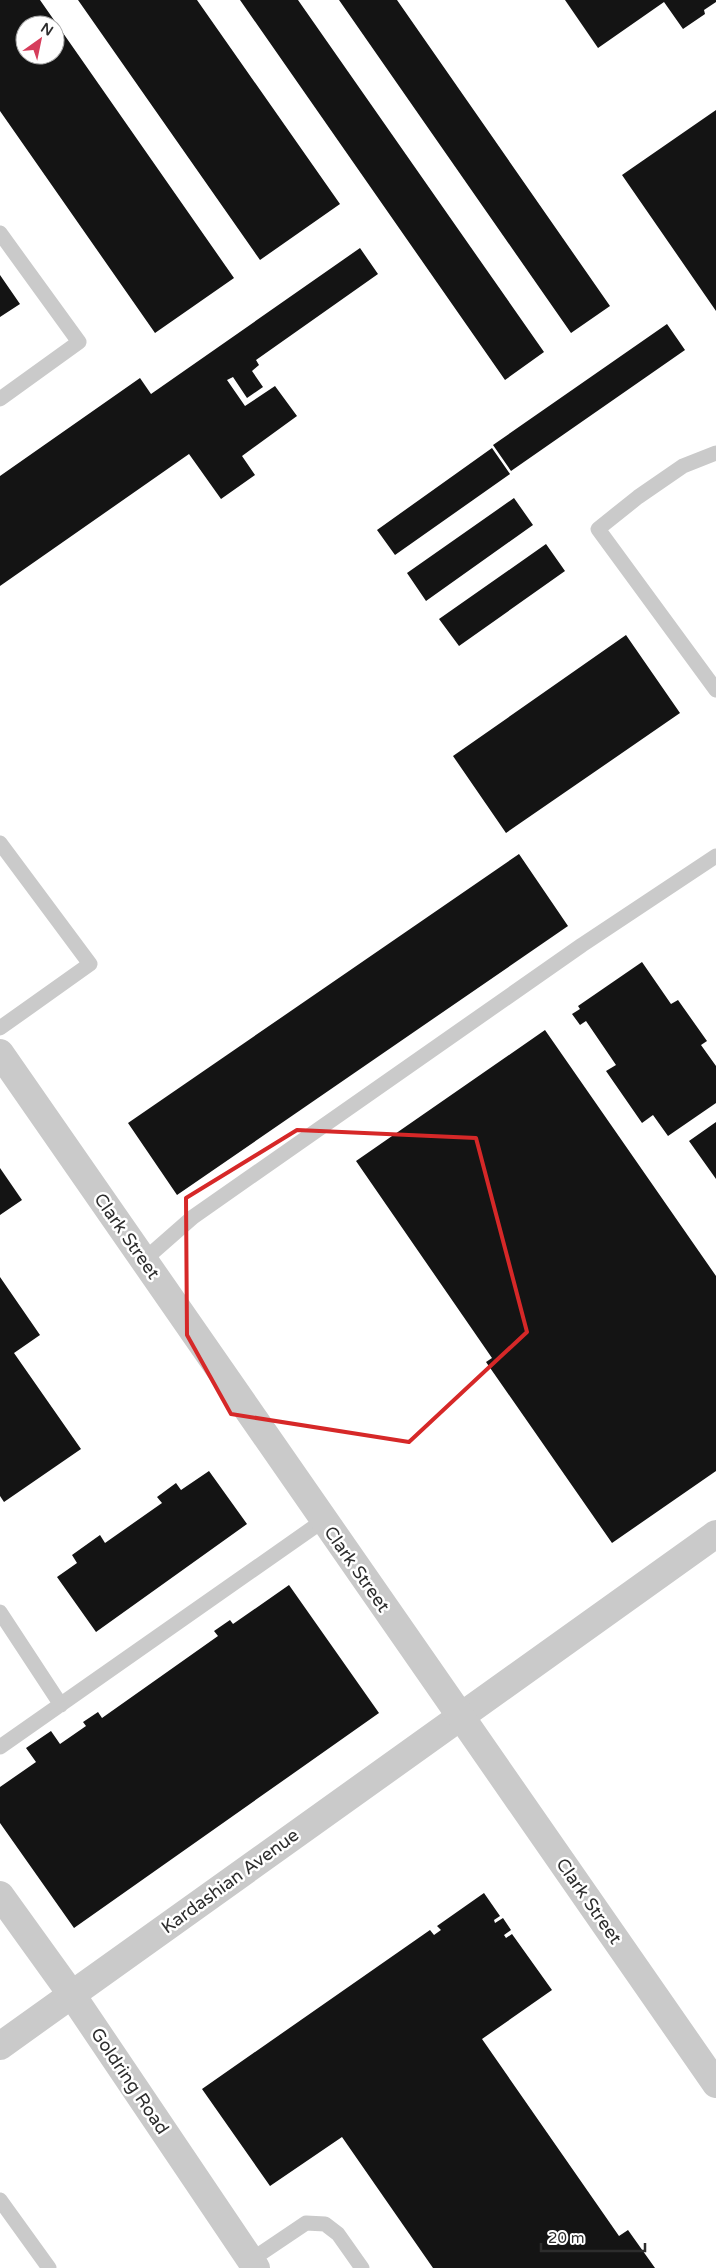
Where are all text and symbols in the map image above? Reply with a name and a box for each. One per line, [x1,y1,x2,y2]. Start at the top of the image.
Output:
north arrow [15,15,65,65]
text: N [37,19,56,40]
street label: Clark Street [89,1189,165,1283]
street label: Clark Street [319,1522,395,1616]
street label: Kardashian Avenue [157,1824,303,1938]
street label: Clark Street [551,1854,627,1948]
street label: Goldring Road [86,2023,174,2139]
scale bar [541,2220,645,2252]
text: 20 m [548,2229,585,2247]

